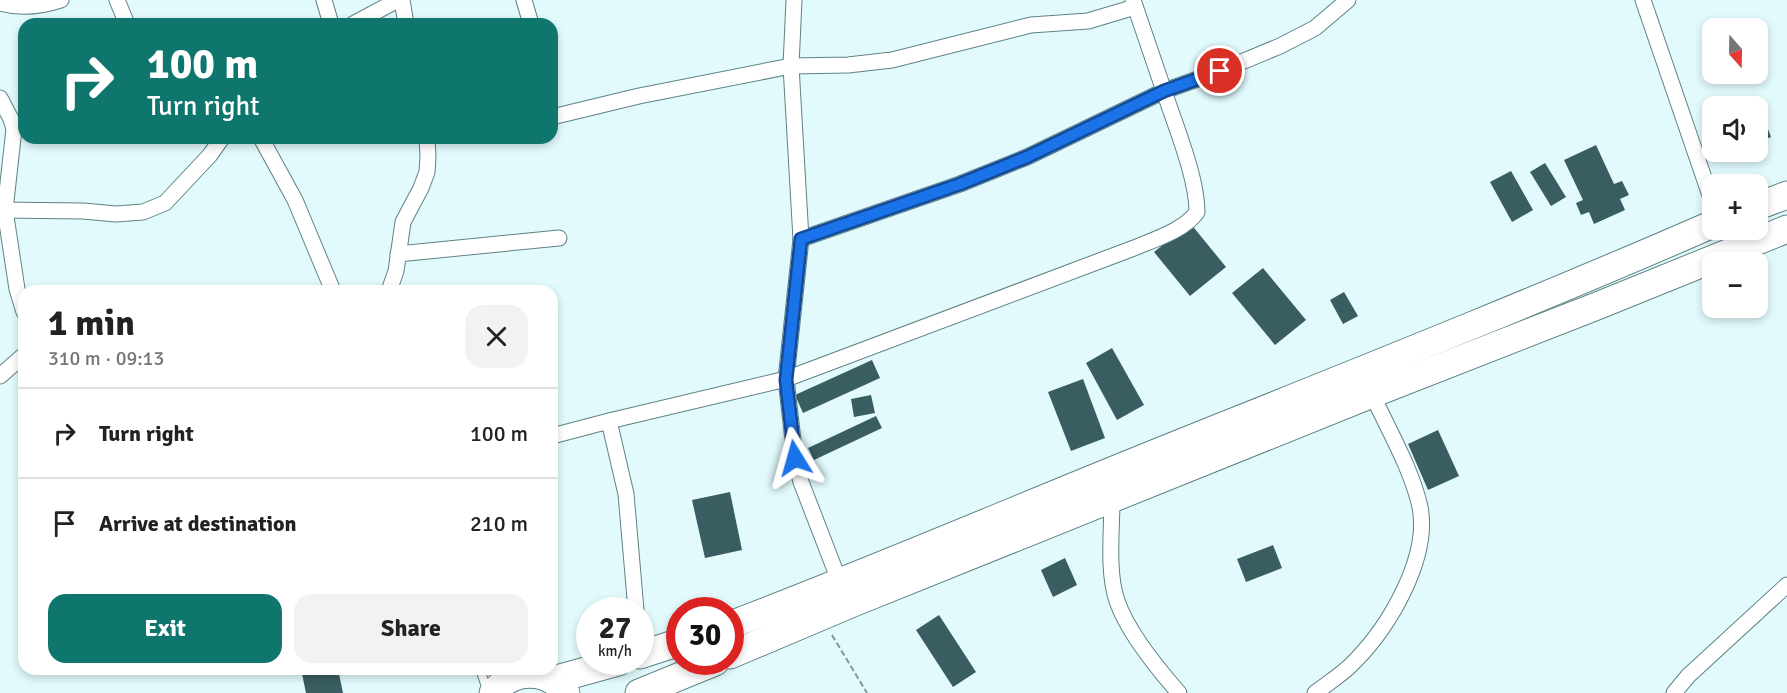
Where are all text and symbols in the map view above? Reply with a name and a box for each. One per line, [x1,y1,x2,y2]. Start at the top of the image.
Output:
north arrow [1702,18,1768,84]
map controls [1702,18,1768,318]
text: 100 m [147,39,258,90]
icon: right [48,42,126,120]
pin [1194,45,1245,96]
icon: arrive [1203,54,1236,87]
text: Turn right [147,90,260,123]
button: sound [1702,96,1768,162]
button: + [1702,174,1768,240]
button: − [1702,252,1768,318]
text: 1 min [48,301,135,346]
button: close [465,305,528,368]
text: 310 m · 09:13 [48,346,164,371]
icon: right [48,417,81,450]
text: Turn right [99,420,194,447]
text: 100 m [470,420,528,447]
position arrow [763,426,827,490]
icon: arrive [48,507,81,540]
text: Arrive at destination [99,510,296,537]
text: 210 m [470,510,528,537]
button: Exit [48,594,282,663]
button: Share [294,594,528,663]
speed limit sign: 30 [666,597,744,675]
text: 27 [599,610,631,647]
text: km/h [598,642,632,660]

